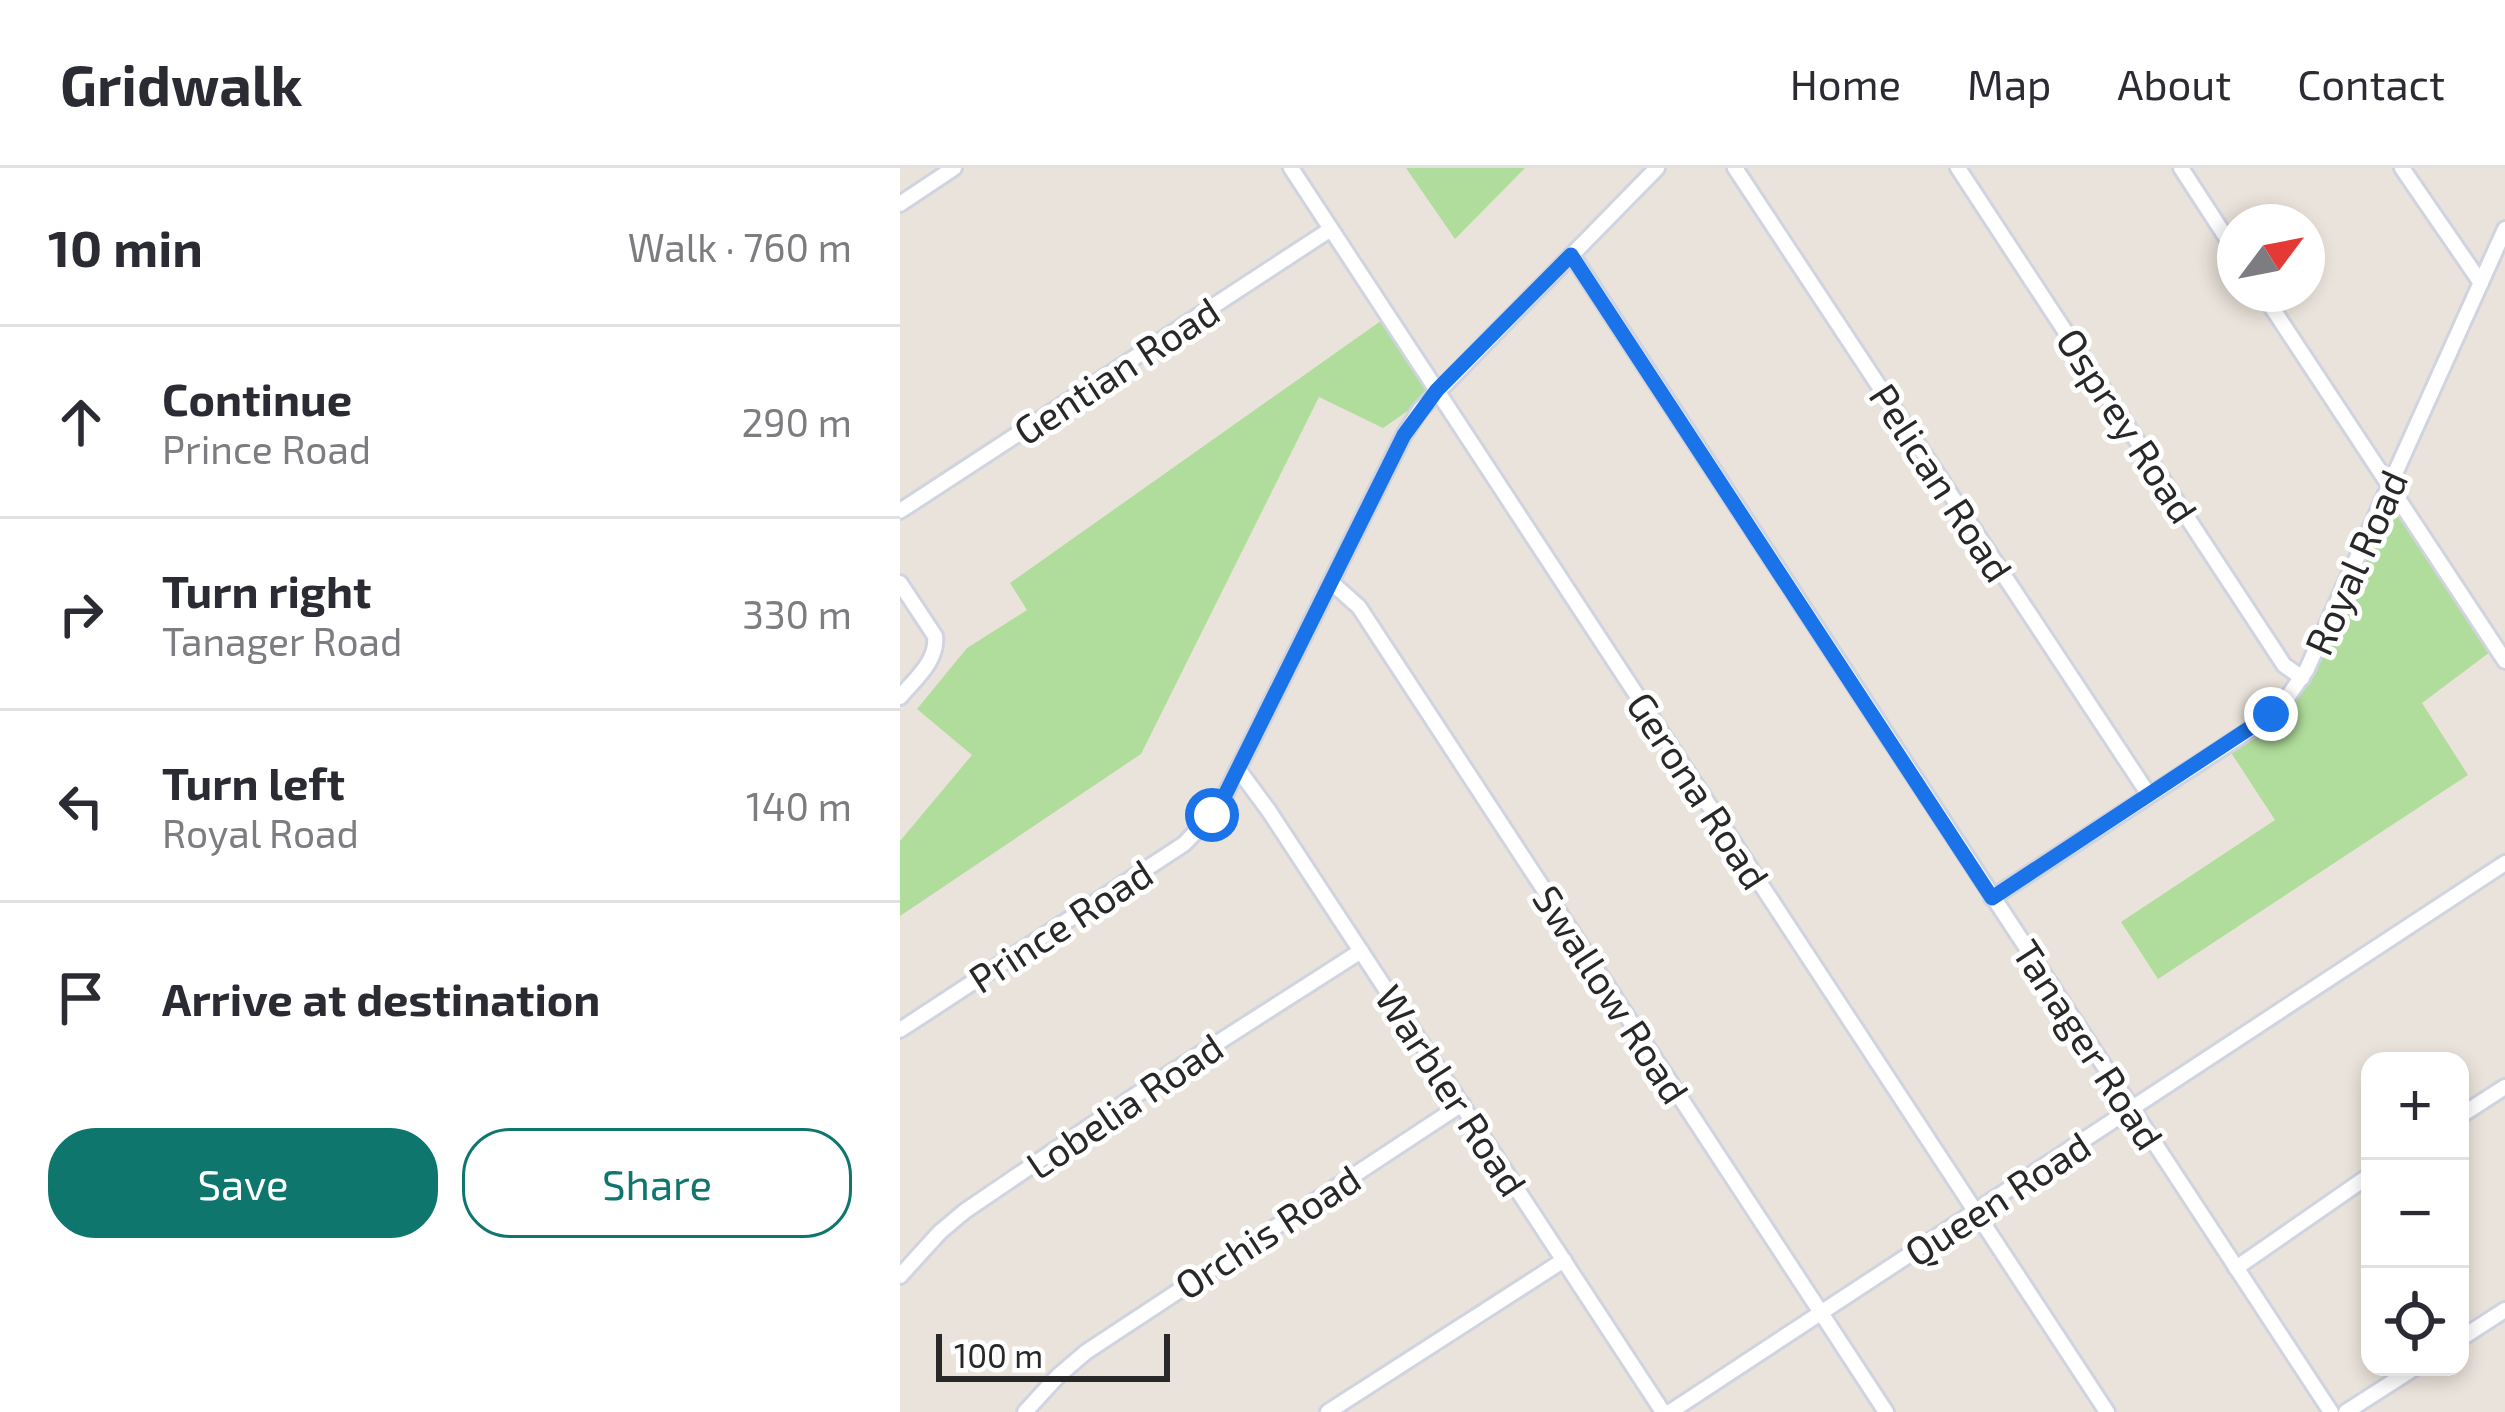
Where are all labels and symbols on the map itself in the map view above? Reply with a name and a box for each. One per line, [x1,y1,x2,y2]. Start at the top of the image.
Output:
north arrow [2217,204,2325,312]
street label: Gentian Road [1005,286,1227,454]
street label: Osprey Road [2048,319,2208,531]
street label: Pelican Road [1861,374,2023,590]
street label: Royal Road [2294,463,2416,661]
street label: Gerona Road [1618,683,1780,897]
route end [2244,687,2298,741]
route start [1185,788,1239,842]
street label: Prince Road [959,848,1161,1002]
street label: Swallow Road [1524,876,1700,1112]
street label: Tanager Road [2004,930,2174,1158]
street label: Warbler Road [1366,976,1538,1204]
street label: Lobelia Road [1017,1022,1231,1188]
street label: Queen Road [1896,1121,2098,1275]
street label: Orchis Road [1166,1154,1368,1308]
scale bar [936,1328,1170,1381]

